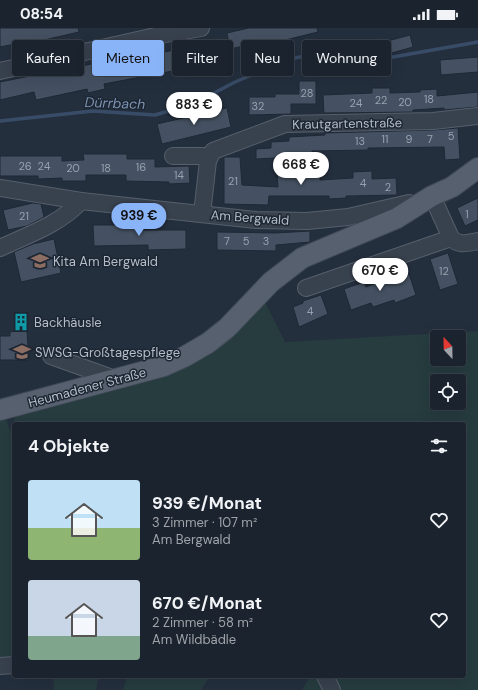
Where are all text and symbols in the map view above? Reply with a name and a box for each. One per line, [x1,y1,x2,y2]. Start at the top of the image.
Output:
text: 08:54 [20,4,63,24]
chip: Kaufen [12,40,84,76]
chip: Mieten [92,40,164,76]
chip: Filter [172,40,233,76]
chip: Neu [241,40,294,76]
chip: Wohnung [302,40,391,76]
house number: 28 [301,86,313,100]
pin: 883 € [166,92,222,126]
house number: 18 [424,92,434,106]
water label: Dürrbach [84,93,146,113]
house number: 22 [375,93,387,107]
house number: 20 [398,95,412,109]
text: 883 € [175,96,213,113]
house number: 24 [350,96,363,110]
house number: 32 [252,99,264,113]
street label: Krautgartenstraße [292,114,402,133]
house number: 5 [448,129,455,143]
house number: 11 [382,132,388,146]
house number: 9 [406,132,413,146]
house number: 7 [427,132,433,146]
house number: 13 [355,134,365,148]
pin: 668 € [273,152,329,186]
text: 668 € [282,156,320,173]
house number: 26 [18,159,32,173]
house number: 24 [38,159,51,173]
house number: 16 [136,160,146,174]
house number: 20 [66,161,80,175]
house number: 18 [101,161,111,175]
house number: 14 [174,168,184,182]
house number: 21 [228,174,238,188]
house number: 4 [360,176,367,190]
house number: 2 [385,180,391,194]
pin: 939 € [111,203,167,237]
street label: Am Bergwald [210,206,290,229]
text: 939 € [120,207,158,224]
house number: 1 [465,207,469,221]
house number: 21 [19,209,29,223]
house number: 7 [224,234,230,248]
house number: 5 [243,234,250,248]
house number: 3 [263,234,269,248]
school or university icon: Kita Am Bergwald [30,251,50,271]
place label: Kita Am Bergwald [53,253,158,270]
pin: 670 € [352,258,408,292]
text: 670 € [361,262,399,279]
house number: 12 [439,264,449,278]
house number: 4 [307,304,314,318]
building icon: Backhäusle [11,312,31,332]
place label: Backhäusle [34,314,102,331]
north arrow [430,330,466,366]
map controls [430,330,466,410]
school or university icon: SWSG-Großtagespflege [12,342,32,362]
place label: SWSG-Großtagespflege [35,344,180,361]
street label: Heumadener Straße [26,364,148,411]
button: locate [430,374,466,410]
text: 4 Objekte [28,435,110,457]
icon: filters [428,435,450,457]
text: 939 €/Monat [152,492,262,514]
icon: home [60,496,108,544]
icon: heart [428,509,450,531]
text: 3 Zimmer · 107 m² [152,514,257,531]
text: Am Bergwald [152,531,231,548]
text: 670 €/Monat [152,592,262,614]
icon: home [60,596,108,644]
icon: heart [428,609,450,631]
text: 2 Zimmer · 58 m² [152,614,253,631]
text: Am Wildbädle [152,631,236,648]

